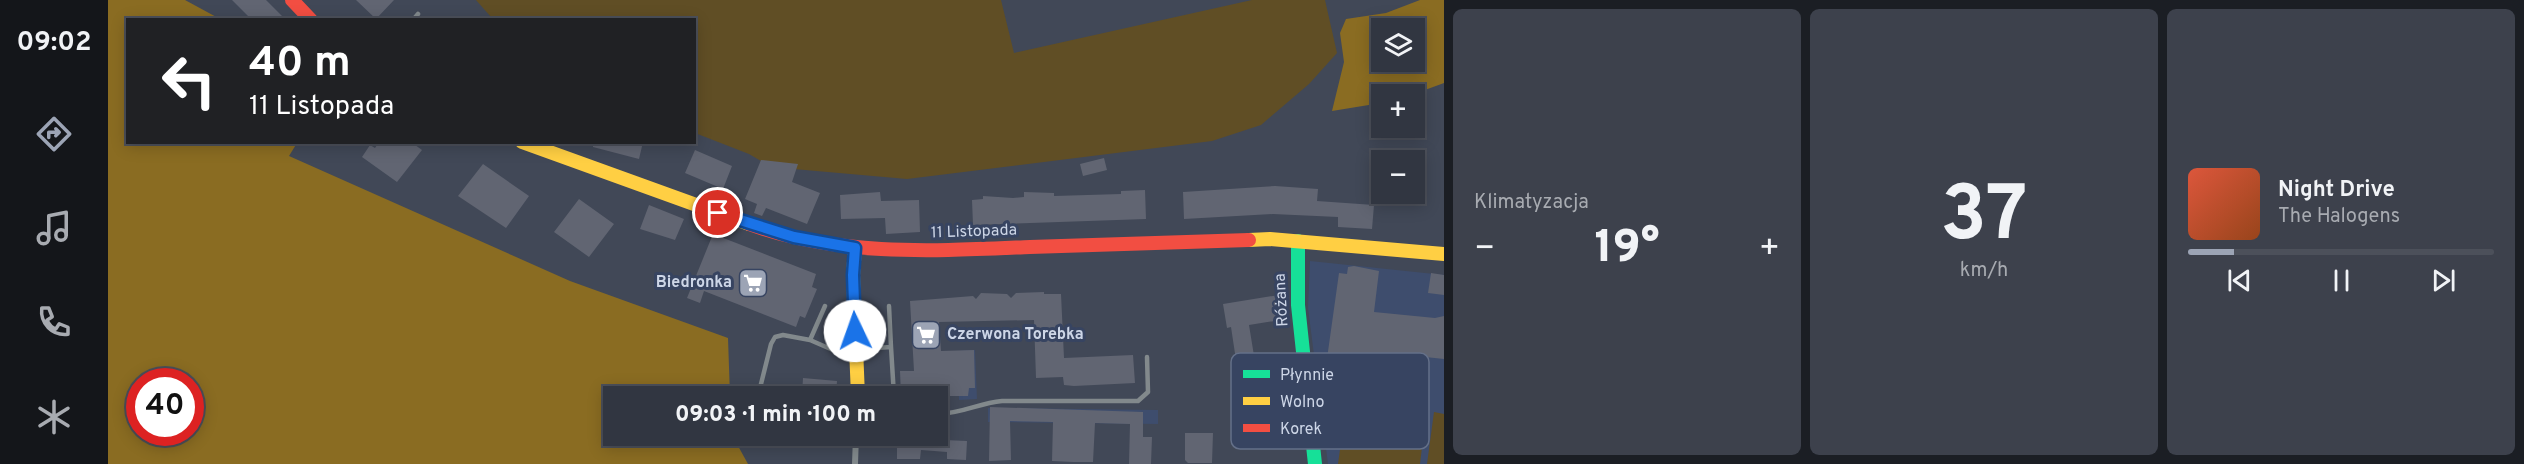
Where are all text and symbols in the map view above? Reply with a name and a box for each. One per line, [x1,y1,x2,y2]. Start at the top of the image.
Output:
map controls [1371,18,1425,204]
button: layers [1371,18,1425,72]
text: 09:02 [16,26,92,60]
text: 40 m [249,38,351,91]
icon: left [150,42,228,120]
button: + [1371,84,1425,138]
text: 11 Listopada [249,90,394,124]
icon: directions [33,113,75,155]
button: − [1371,150,1425,204]
text: 37 [1940,169,2028,268]
text: Night Drive [2278,177,2395,204]
pin [692,187,743,238]
text: Klimatyzacja [1474,190,1589,216]
icon: arrive [701,196,734,229]
text: The Halogens [2278,204,2400,230]
icon: music [33,207,75,249]
street label: 11 Listopada [931,221,1017,243]
text: 19° [1594,221,1660,278]
text: − [1474,229,1495,271]
text: + [1759,229,1780,271]
text: km/h [1960,258,2008,284]
icon: previous [2223,264,2256,297]
icon: pause [2325,264,2358,297]
icon: next [2427,264,2460,297]
supermarket icon: Biedronka [737,267,769,299]
place label: Biedronka [656,273,732,293]
street label: Różana [1271,273,1293,327]
position arrow [823,299,887,363]
icon: phone [33,301,75,343]
supermarket icon: Czerwona Torebka [910,319,942,351]
place label: Czerwona Torebka [947,325,1084,345]
legend [1231,353,1429,449]
text: Płynnie [1280,366,1334,386]
speed limit sign: 40 [126,368,204,446]
text: Wolno [1280,393,1324,413]
icon: climate [33,396,75,438]
text: 09:03 · 1 min · 100 m [675,402,876,429]
text: Korek [1280,420,1322,440]

